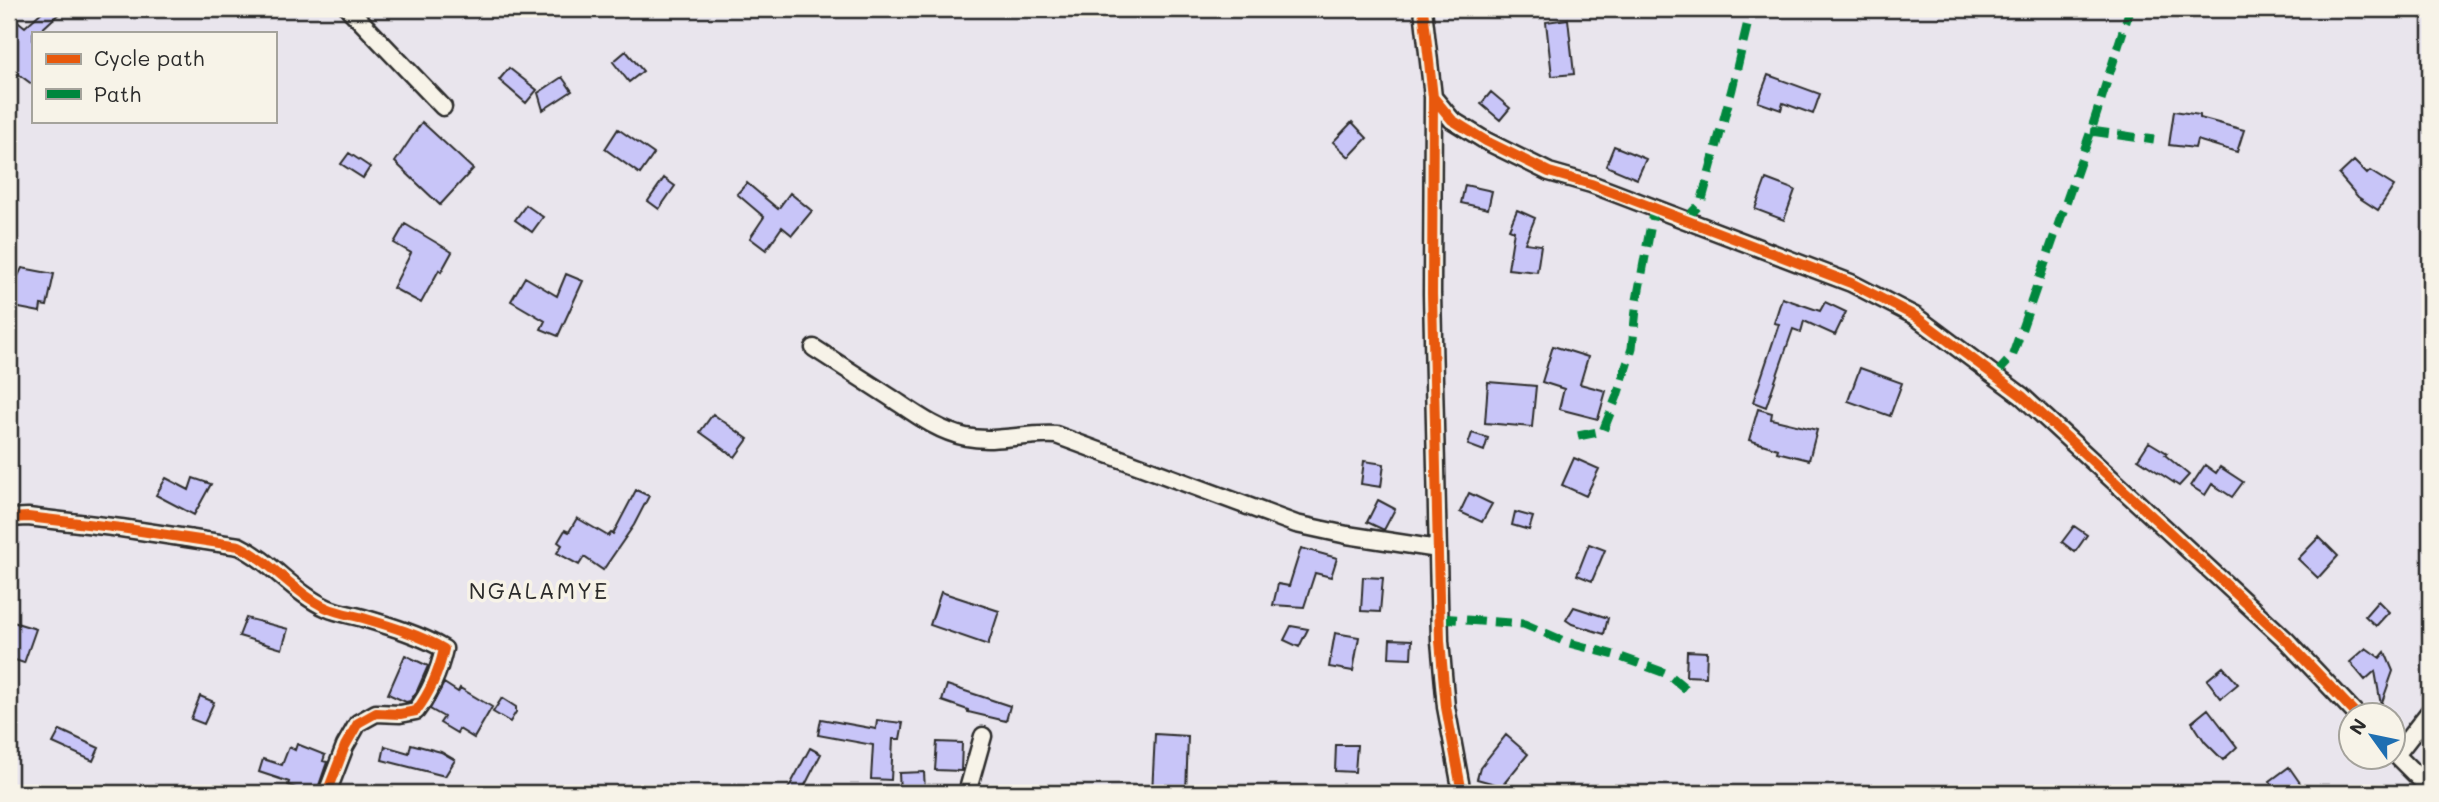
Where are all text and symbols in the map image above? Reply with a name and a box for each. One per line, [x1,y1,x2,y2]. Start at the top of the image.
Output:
legend [32,32,276,122]
text: Cycle path [94,44,204,71]
text: Path [94,80,141,107]
district label: NGALAMYE [469,575,609,605]
north arrow [2338,700,2408,770]
text: N [2343,714,2372,739]

